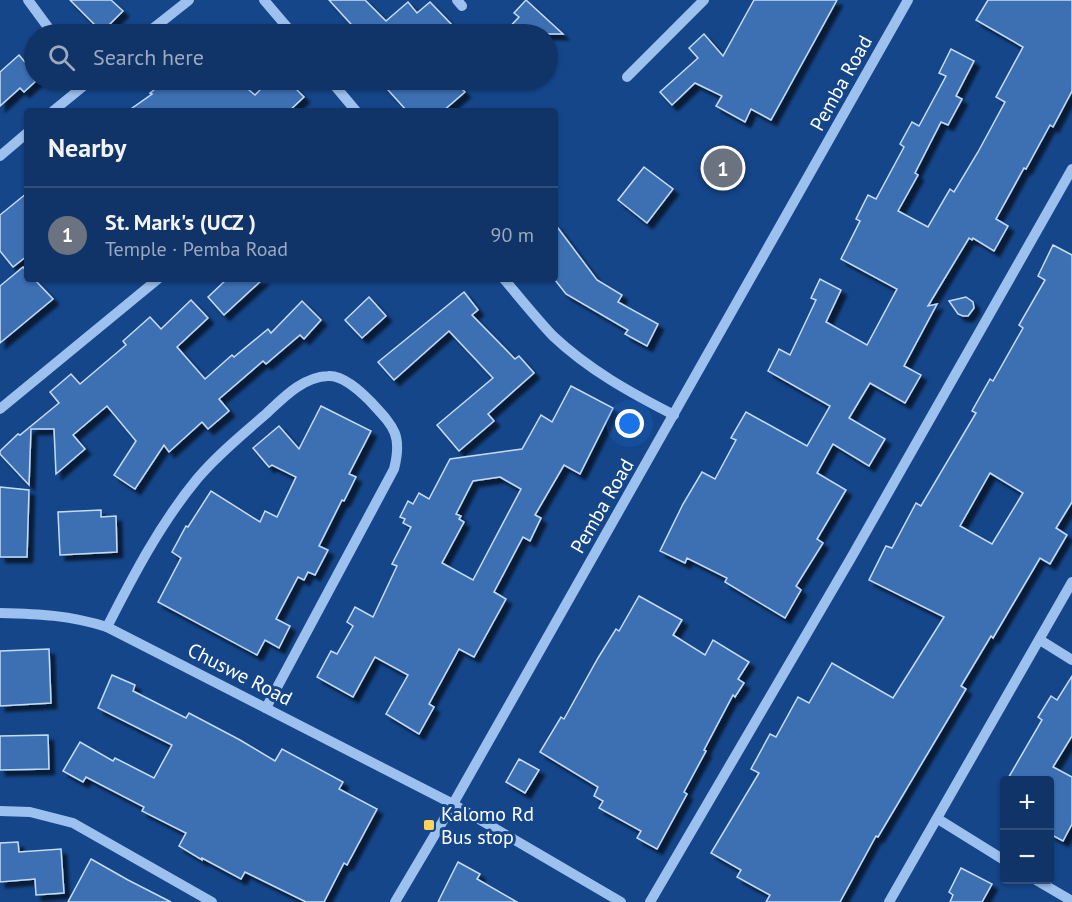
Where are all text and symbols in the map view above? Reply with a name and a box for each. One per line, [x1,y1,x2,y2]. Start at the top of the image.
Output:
search box [24,24,558,90]
street label: Pemba Road [804,31,878,135]
icon: search [45,41,78,74]
text: Search here [93,43,204,71]
text: Nearby [48,131,126,164]
pin: 1 [704,146,742,190]
text: St. Mark's (UCZ ) [105,208,256,236]
text: 1 [62,222,73,248]
text: 90 m [491,222,534,248]
text: Temple · Pemba Road [105,236,288,262]
your location [615,409,644,438]
street label: Pemba Road [564,454,640,558]
street label: Chuswe Road [183,637,297,711]
map controls [1000,776,1054,884]
button: + [1000,776,1054,830]
place label: Kalomo Rd Bus stop [441,801,534,850]
marker: Kalomo Rd Bus stop [422,818,436,832]
button: − [1000,830,1054,884]

